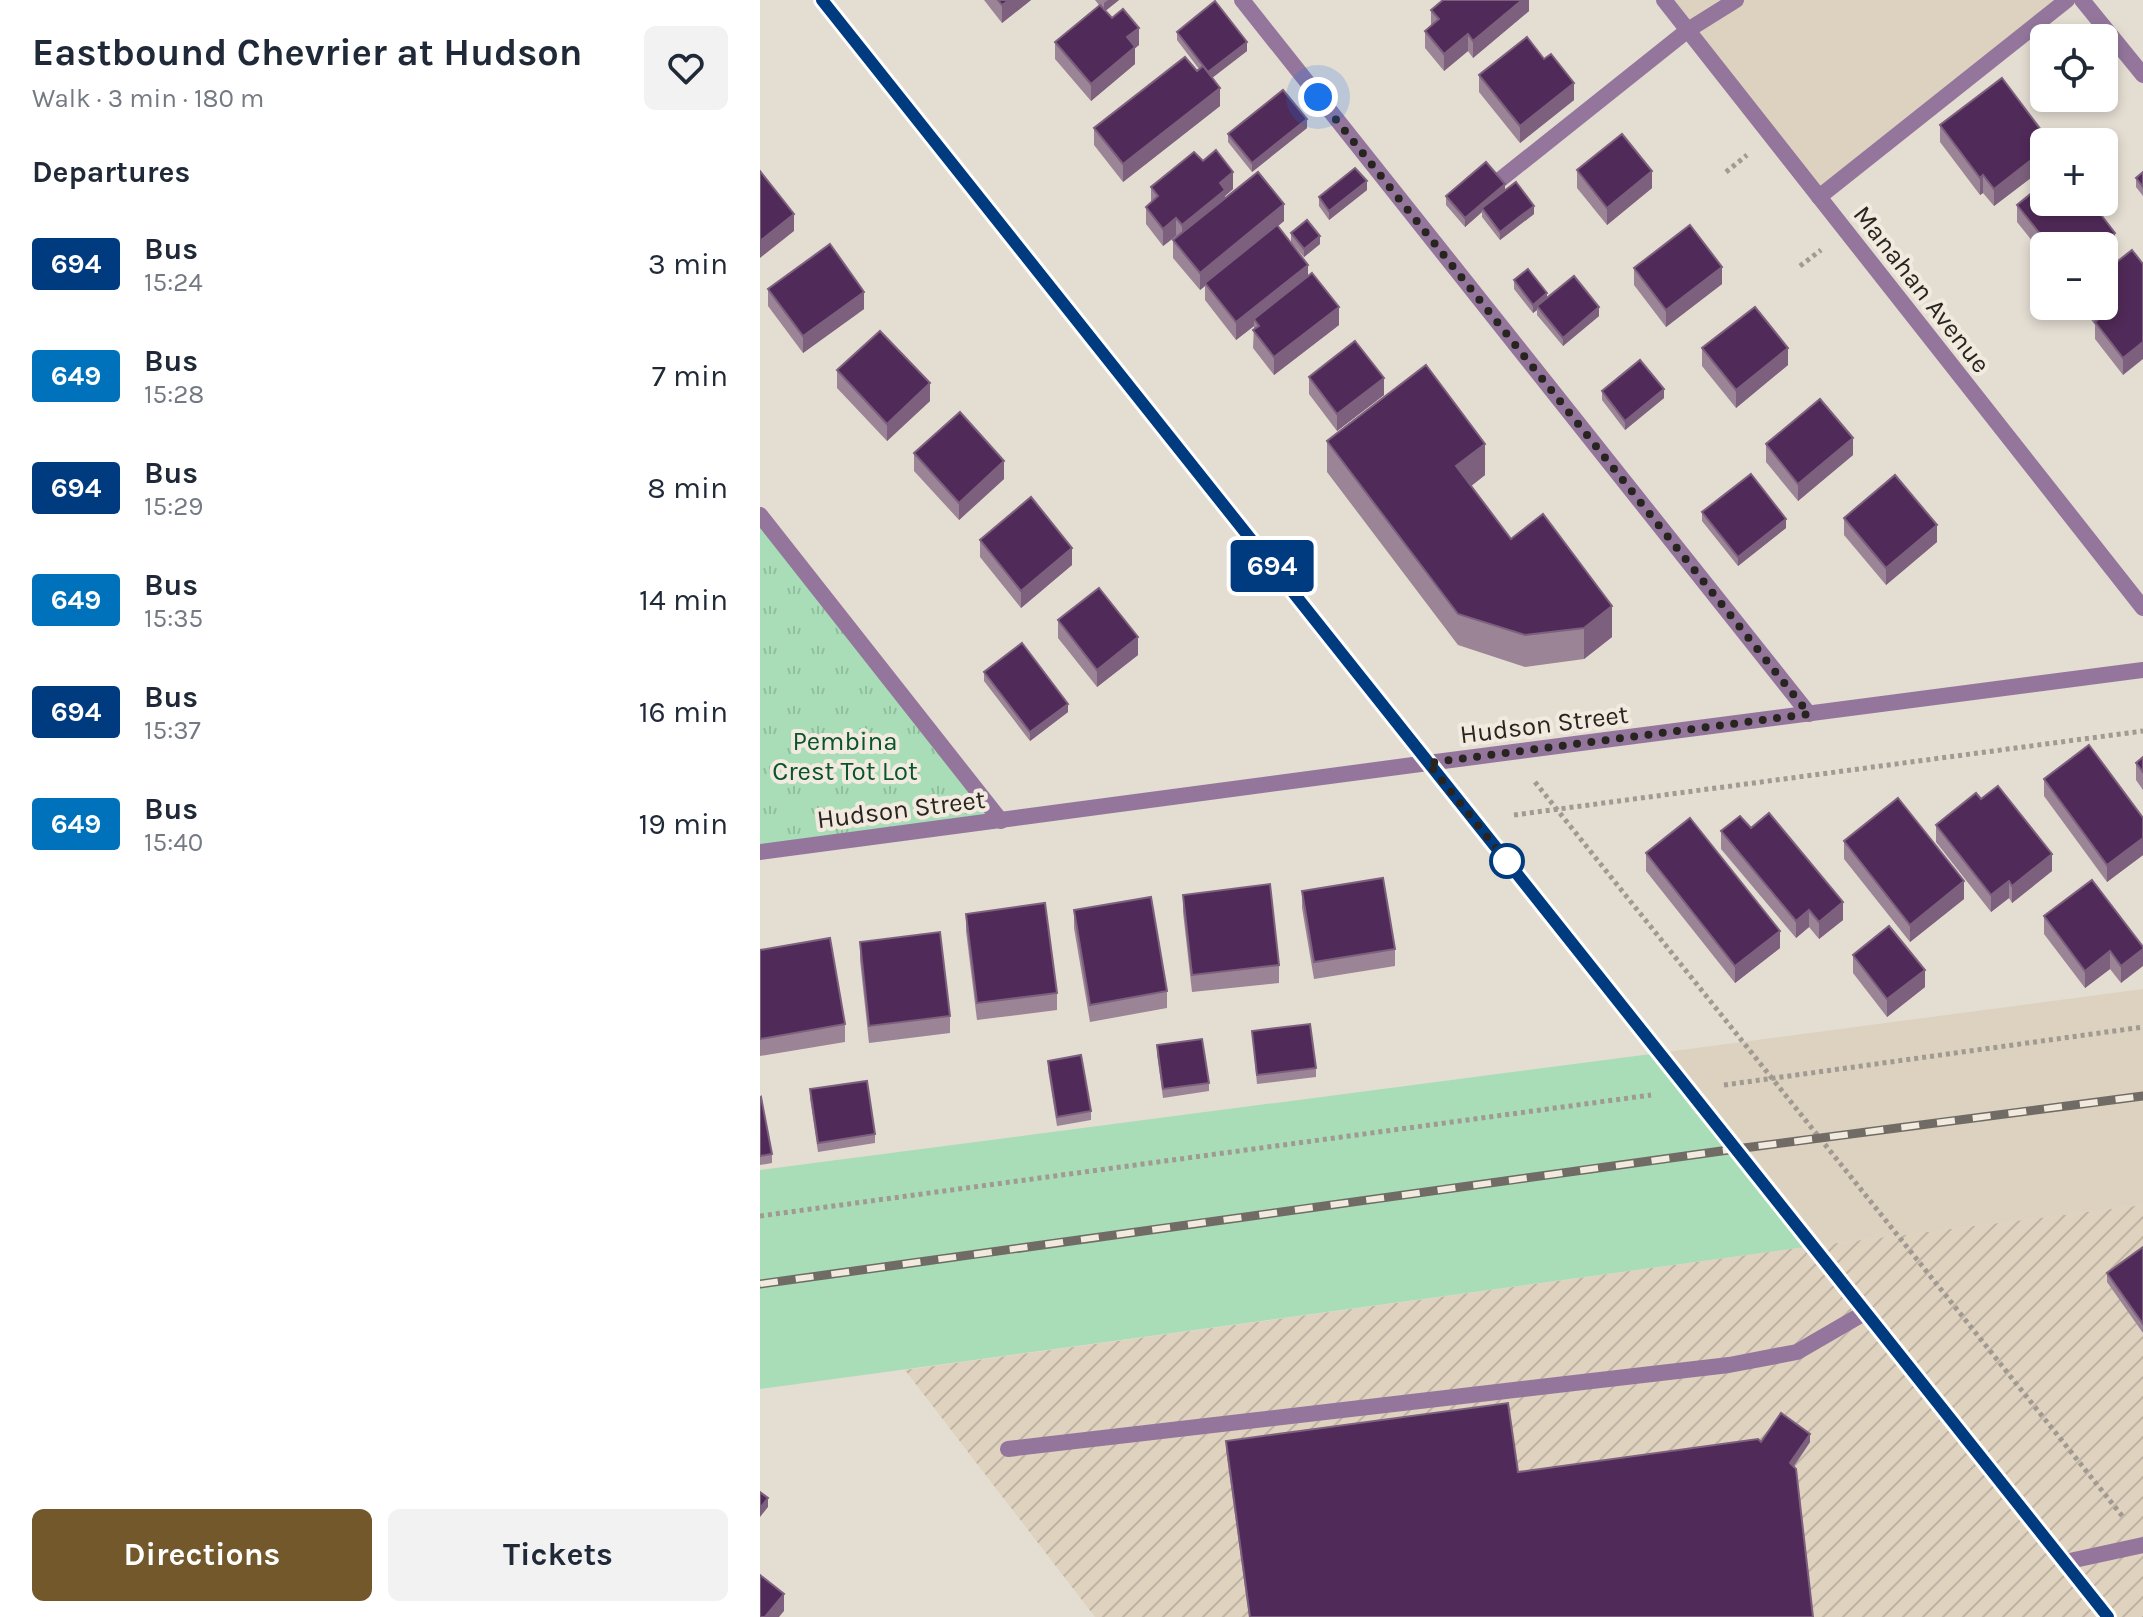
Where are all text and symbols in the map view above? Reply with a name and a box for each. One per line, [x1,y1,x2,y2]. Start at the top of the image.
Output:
map controls [2030,24,2118,320]
button: locate [2030,24,2118,112]
button: heart [644,26,728,110]
text: Eastbound Chevrier at Hudson [32,30,583,75]
your location [1298,77,1338,117]
text: Walk · 3 min · 180 m [32,83,264,114]
button: + [2030,128,2118,216]
text: Departures [32,154,190,190]
street label: Manahan Avenue [1847,199,1997,379]
text: Bus [144,231,198,267]
button: − [2030,232,2118,320]
text: 3 min [648,246,728,282]
text: 694 [51,247,101,280]
text: 15:24 [144,267,203,298]
text: Bus [144,343,198,379]
text: 7 min [652,358,728,394]
text: 649 [51,359,101,392]
text: 15:28 [144,379,204,410]
text: Bus [144,455,198,491]
text: 8 min [647,470,728,506]
text: 694 [51,471,101,504]
text: 15:29 [144,491,203,522]
line badge: 694 [1226,540,1318,592]
text: 694 [1247,549,1297,582]
text: Bus [144,567,198,603]
text: 14 min [639,582,728,618]
text: 649 [51,583,101,616]
text: 15:35 [144,603,203,634]
text: Bus [144,679,198,715]
text: 16 min [639,694,728,730]
text: 694 [51,695,101,728]
street label: Hudson Street [1458,699,1630,750]
text: 15:37 [144,715,201,746]
park label: Pembina Crest Tot Lot [772,726,918,787]
street label: Hudson Street [815,784,987,835]
text: Bus [144,791,198,827]
text: 19 min [638,806,728,842]
text: 649 [51,807,101,840]
text: 15:40 [144,827,203,858]
unlabelled marker [1490,844,1524,878]
button: Directions [32,1509,372,1601]
button: Tickets [388,1509,728,1601]

